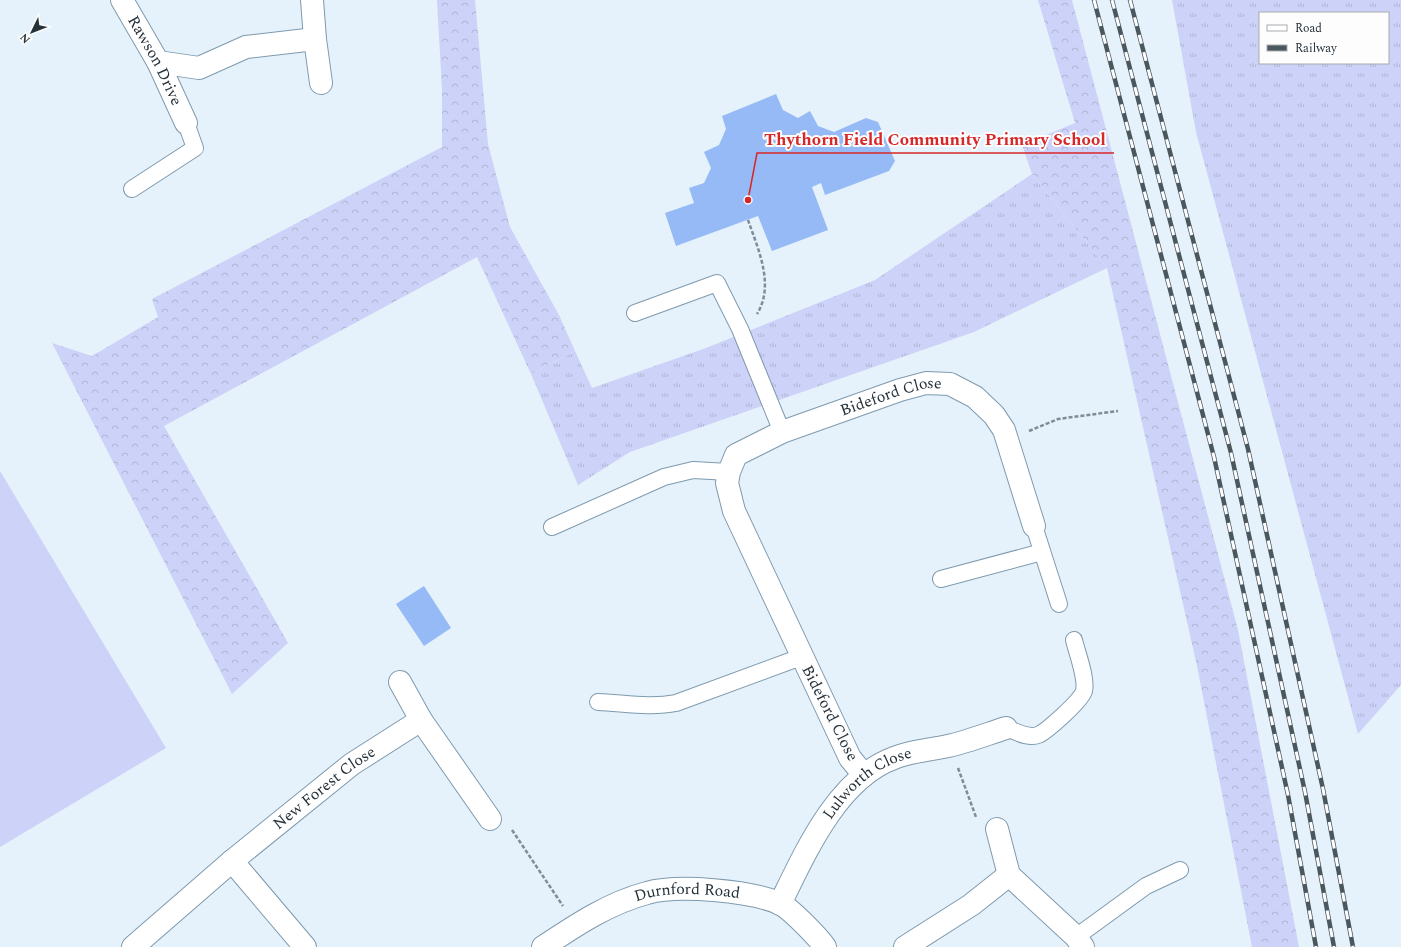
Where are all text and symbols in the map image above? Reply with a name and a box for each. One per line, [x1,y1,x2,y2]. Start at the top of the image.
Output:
street label: Rawson Drive [121,11,188,109]
north arrow [12,12,52,52]
legend [1259,12,1389,64]
text: Road [1295,19,1322,38]
text: N [16,29,34,48]
text: Railway [1295,39,1338,58]
callout: Thythorn Field Community Primary School [757,124,1114,153]
text: Thythorn Field Community Primary School [764,127,1106,153]
street label: Bideford Close [837,371,942,422]
street label: Bideford Close [795,661,865,765]
street label: New Forest Close [268,740,380,835]
street label: Lulworth Close [817,741,914,824]
street label: Durnford Road [631,877,742,908]

